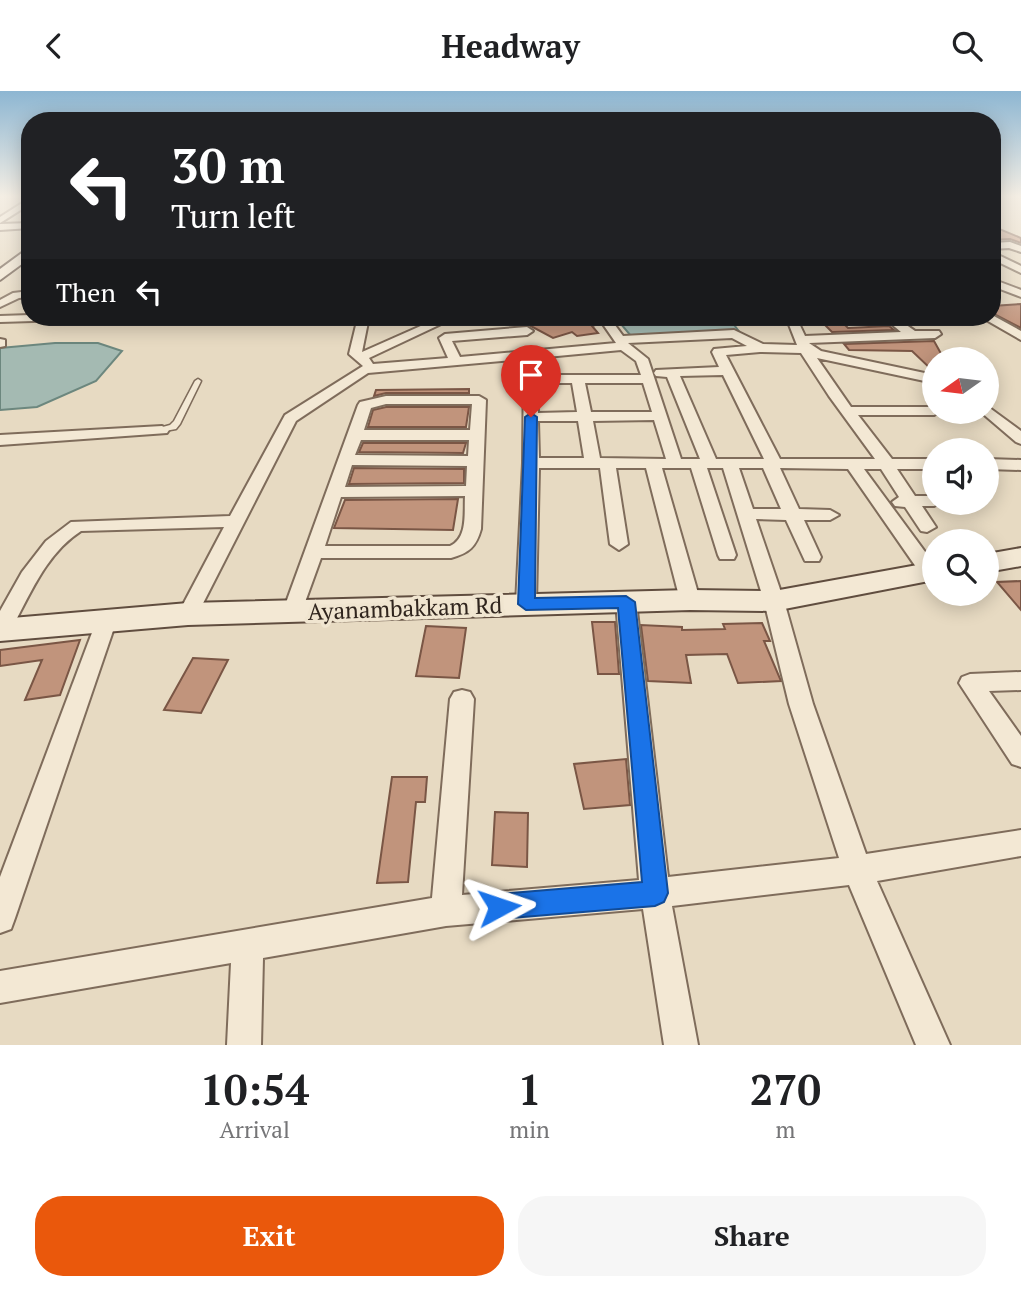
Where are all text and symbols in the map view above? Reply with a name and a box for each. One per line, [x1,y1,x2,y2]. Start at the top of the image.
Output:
text: Headway [441,25,580,67]
icon: back [35,27,73,65]
icon: search [948,27,986,65]
text: 30 m [171,132,285,197]
icon: left [56,140,147,231]
text: Turn left [171,195,295,237]
icon: left [130,273,168,311]
text: Then [56,275,116,309]
pin [501,345,561,417]
north arrow [922,347,999,423]
map controls [922,347,999,606]
icon: arrive [512,356,550,394]
button: sound [922,438,999,515]
button: search [922,529,999,606]
street label: Ayanambakkam Rd [307,589,503,627]
position arrow [462,870,536,944]
text: 10:54 [200,1061,309,1117]
text: 1 [518,1061,541,1117]
text: 270 [750,1061,821,1117]
text: Arrival [219,1114,290,1145]
text: min [509,1114,550,1145]
text: m [775,1114,795,1145]
button: Exit [35,1196,504,1276]
button: Share [518,1196,986,1276]

